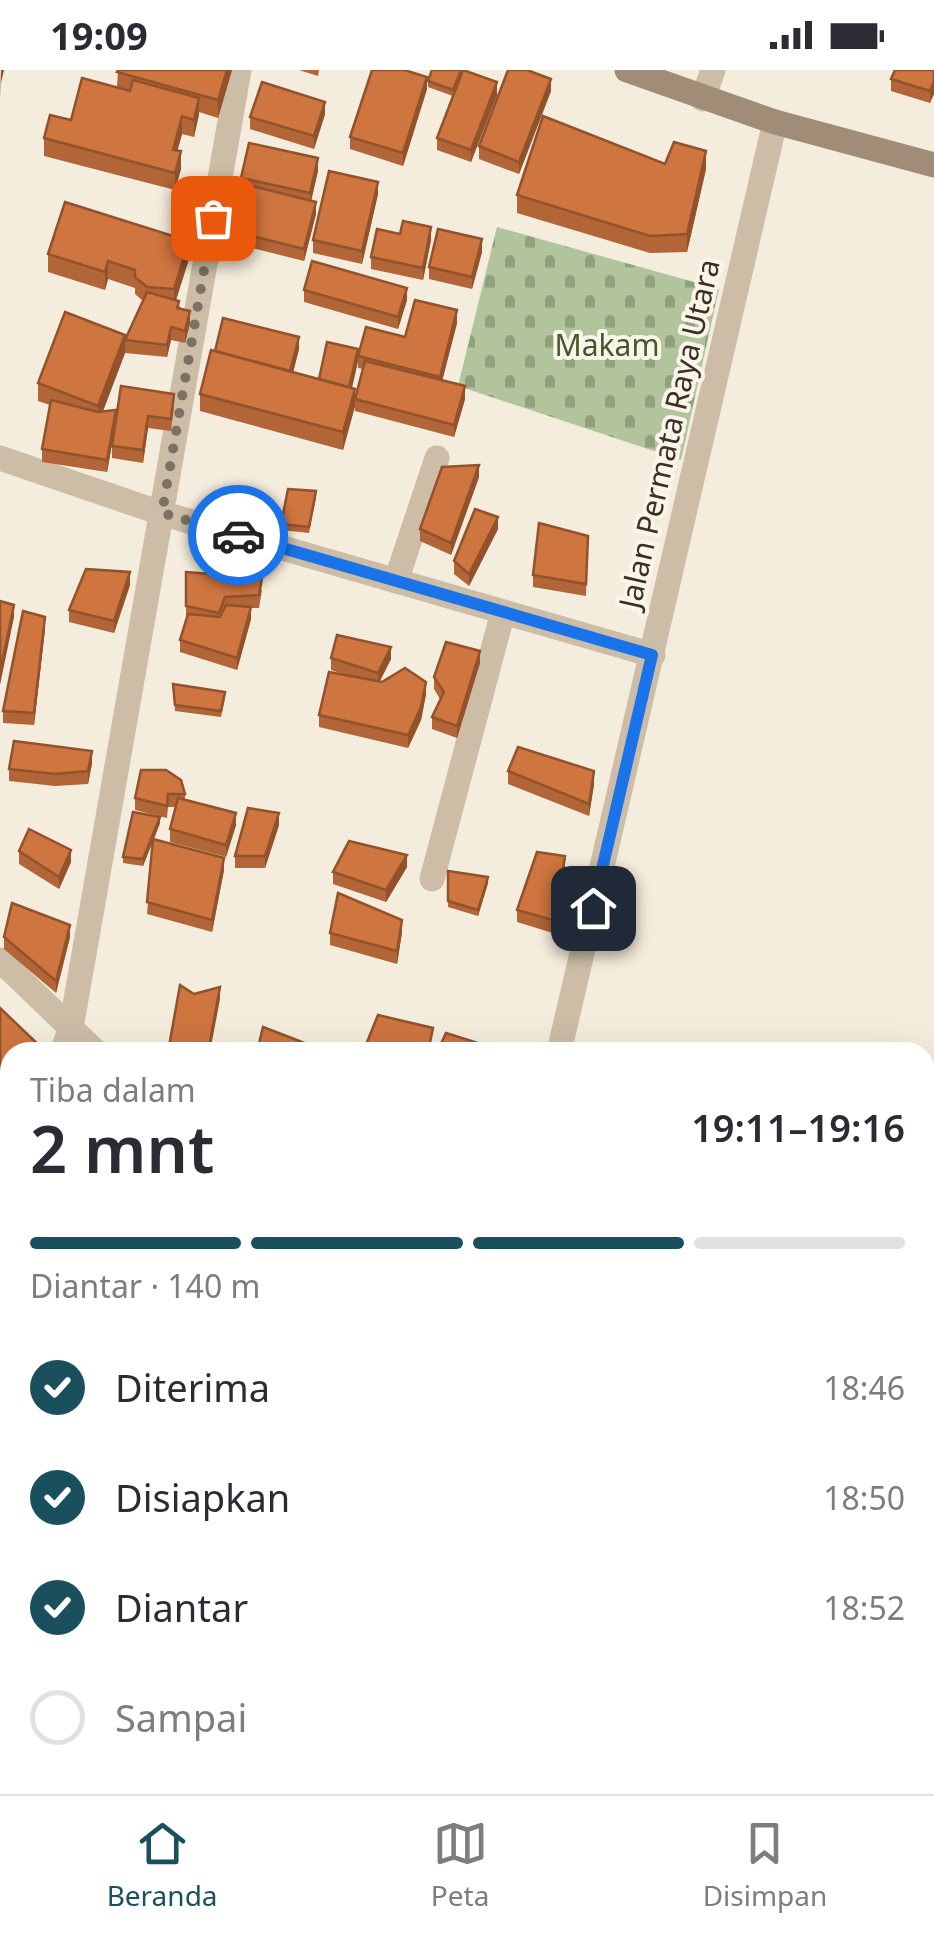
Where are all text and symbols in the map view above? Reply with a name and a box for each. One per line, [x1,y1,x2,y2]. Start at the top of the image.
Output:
text: 19:09 [50,9,148,61]
pin [171,176,256,261]
icon: bag [186,191,241,246]
street label: Jalan Permata Raya Utara [608,255,729,615]
park label: Makam [555,324,659,365]
courier [188,485,288,585]
icon: car [211,508,266,563]
pin [551,866,636,951]
icon: home [566,881,621,936]
text: Tiba dalam [30,1068,196,1111]
text: 19:11–19:16 [691,1101,905,1153]
text: 2 mnt [30,1104,214,1192]
text: Diantar · 140 m [30,1264,260,1307]
icon: check [30,1360,85,1415]
text: Diterima [115,1361,270,1413]
text: 18:46 [823,1366,905,1409]
icon: check [30,1470,85,1525]
text: Disiapkan [115,1471,290,1523]
text: 18:50 [823,1476,905,1519]
icon: check [30,1580,85,1635]
text: Diantar [115,1581,248,1633]
text: 18:52 [823,1586,905,1629]
text: Sampai [115,1691,247,1743]
tab: Beranda [107,1816,218,1914]
tab: Peta [431,1816,489,1914]
tab: Disimpan [703,1816,827,1914]

